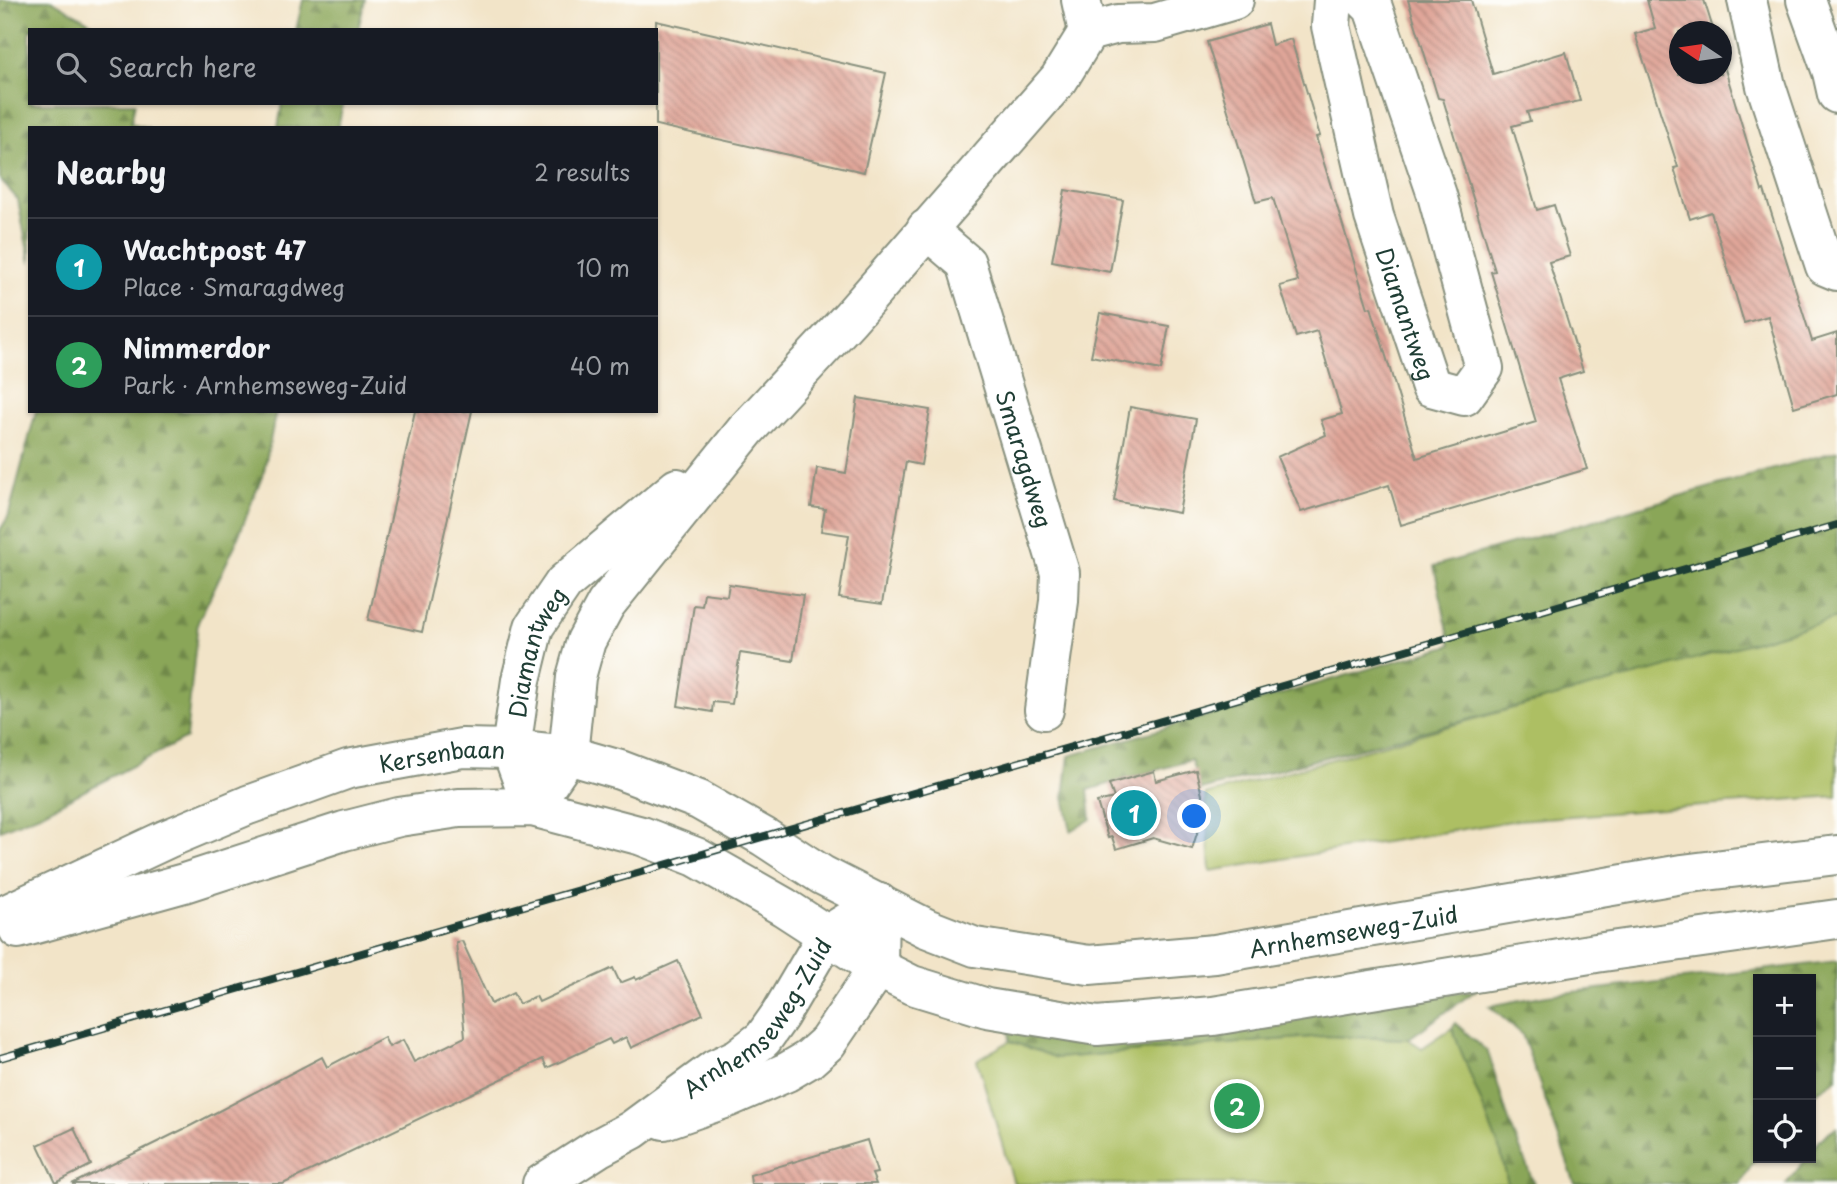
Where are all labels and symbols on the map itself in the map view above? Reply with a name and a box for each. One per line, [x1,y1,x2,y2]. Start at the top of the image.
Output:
north arrow [1669,21,1732,84]
street label: Diamantweg [1368,242,1445,385]
street label: Smaragdweg [988,385,1063,532]
street label: Diamantweg [498,579,575,720]
street label: Kersenbaan [376,731,506,780]
pin: 1 [1111,787,1157,839]
your location [1177,799,1211,833]
street label: Arnhemseweg-Zuid [1246,895,1461,965]
street label: Arnhemseweg-Zuid [674,931,839,1105]
pin: 2 [1214,1080,1260,1132]

